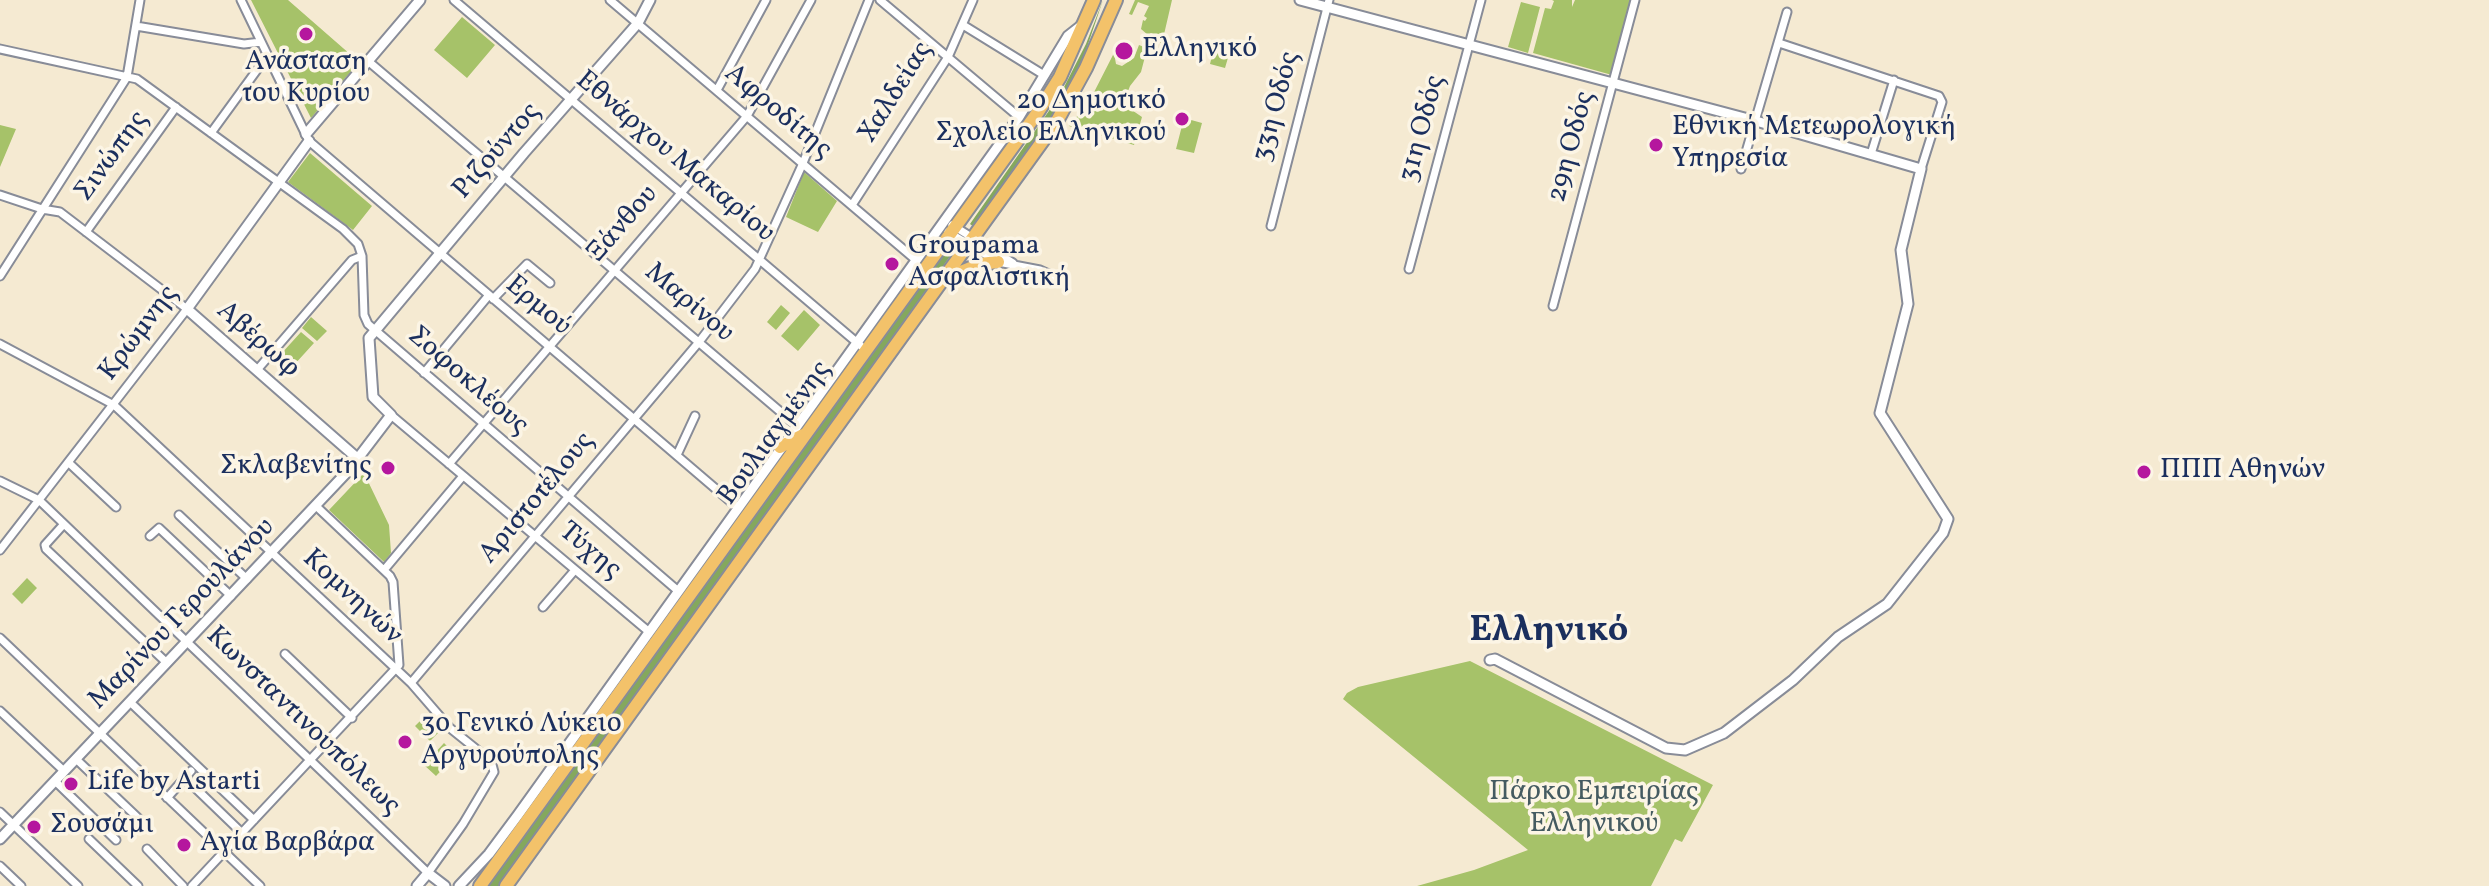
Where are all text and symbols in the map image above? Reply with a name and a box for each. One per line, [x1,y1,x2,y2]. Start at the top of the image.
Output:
marker: Ανάσταση του Κυρίου [297,25,315,43]
place label: Ελληνικό [1142,34,1257,68]
street label: Χαλδείας [853,36,941,150]
marker: Ελληνικό [1113,40,1135,62]
place label: Ανάσταση του Κυρίου [242,47,370,113]
street label: 33η Οδός [1247,48,1309,166]
street label: Αφροδίτης [716,58,838,168]
street label: Εθνάρχου Μακαρίου [568,65,780,251]
street label: 31η Οδός [1394,72,1454,186]
place label: 2ο Δημοτικό Σχολείο Ελληνικού [935,86,1166,152]
street label: 29η Οδός [1542,88,1604,206]
street label: Ριζούντος [447,97,549,207]
street label: Σινώπης [69,105,157,209]
marker: 2ο Δημοτικό Σχολείο Ελληνικού [1173,110,1191,128]
place label: Εθνική Μετεωρολογική Υπηρεσία [1672,112,1956,178]
marker: Εθνική Μετεωρολογική Υπηρεσία [1647,136,1665,154]
street label: Ξάνθου [581,180,667,270]
place label: Groupama Ασφαλιστική [908,231,1070,297]
marker: Groupama Ασφαλιστική [883,255,901,273]
street label: Μαρίνου [636,257,740,351]
street label: Ερμού [497,270,577,344]
street label: Κρώμνης [93,279,187,389]
street label: Αβέρωφ [208,296,306,386]
street label: Σοφοκλέους [400,320,534,444]
street label: Βουλιαγμένης [712,355,840,513]
street label: Αριστοτέλους [473,426,603,572]
place label: Σκλαβενίτης [220,451,372,485]
place label: ΠΠΠ Αθηνών [2160,455,2325,489]
marker: Σκλαβενίτης [379,459,397,477]
marker: ΠΠΠ Αθηνών [2135,463,2153,481]
street label: Μαρίνου Γερουλάνου [83,512,283,718]
street label: Τύχης [551,516,627,588]
street label: Κομνηνών [294,543,408,653]
district label: Ελληνικό [1470,611,1628,655]
street label: Κωνσταντινουπόλεως [198,620,406,824]
place label: 3ο Γενικό Λύκειο Αργυρούπολης [421,709,622,775]
marker: 3ο Γενικό Λύκειο Αργυρούπολης [396,733,414,751]
place label: Life by Astarti [87,767,261,801]
marker: Life by Astarti [62,775,80,793]
park label: Πάρκο Εμπειρίας Ελληνικού [1489,777,1699,843]
place label: Σουσάμι [50,810,154,844]
marker: Σουσάμι [25,818,43,836]
place label: Αγία Βαρβάρα [200,828,375,862]
marker: Αγία Βαρβάρα [175,836,193,854]

